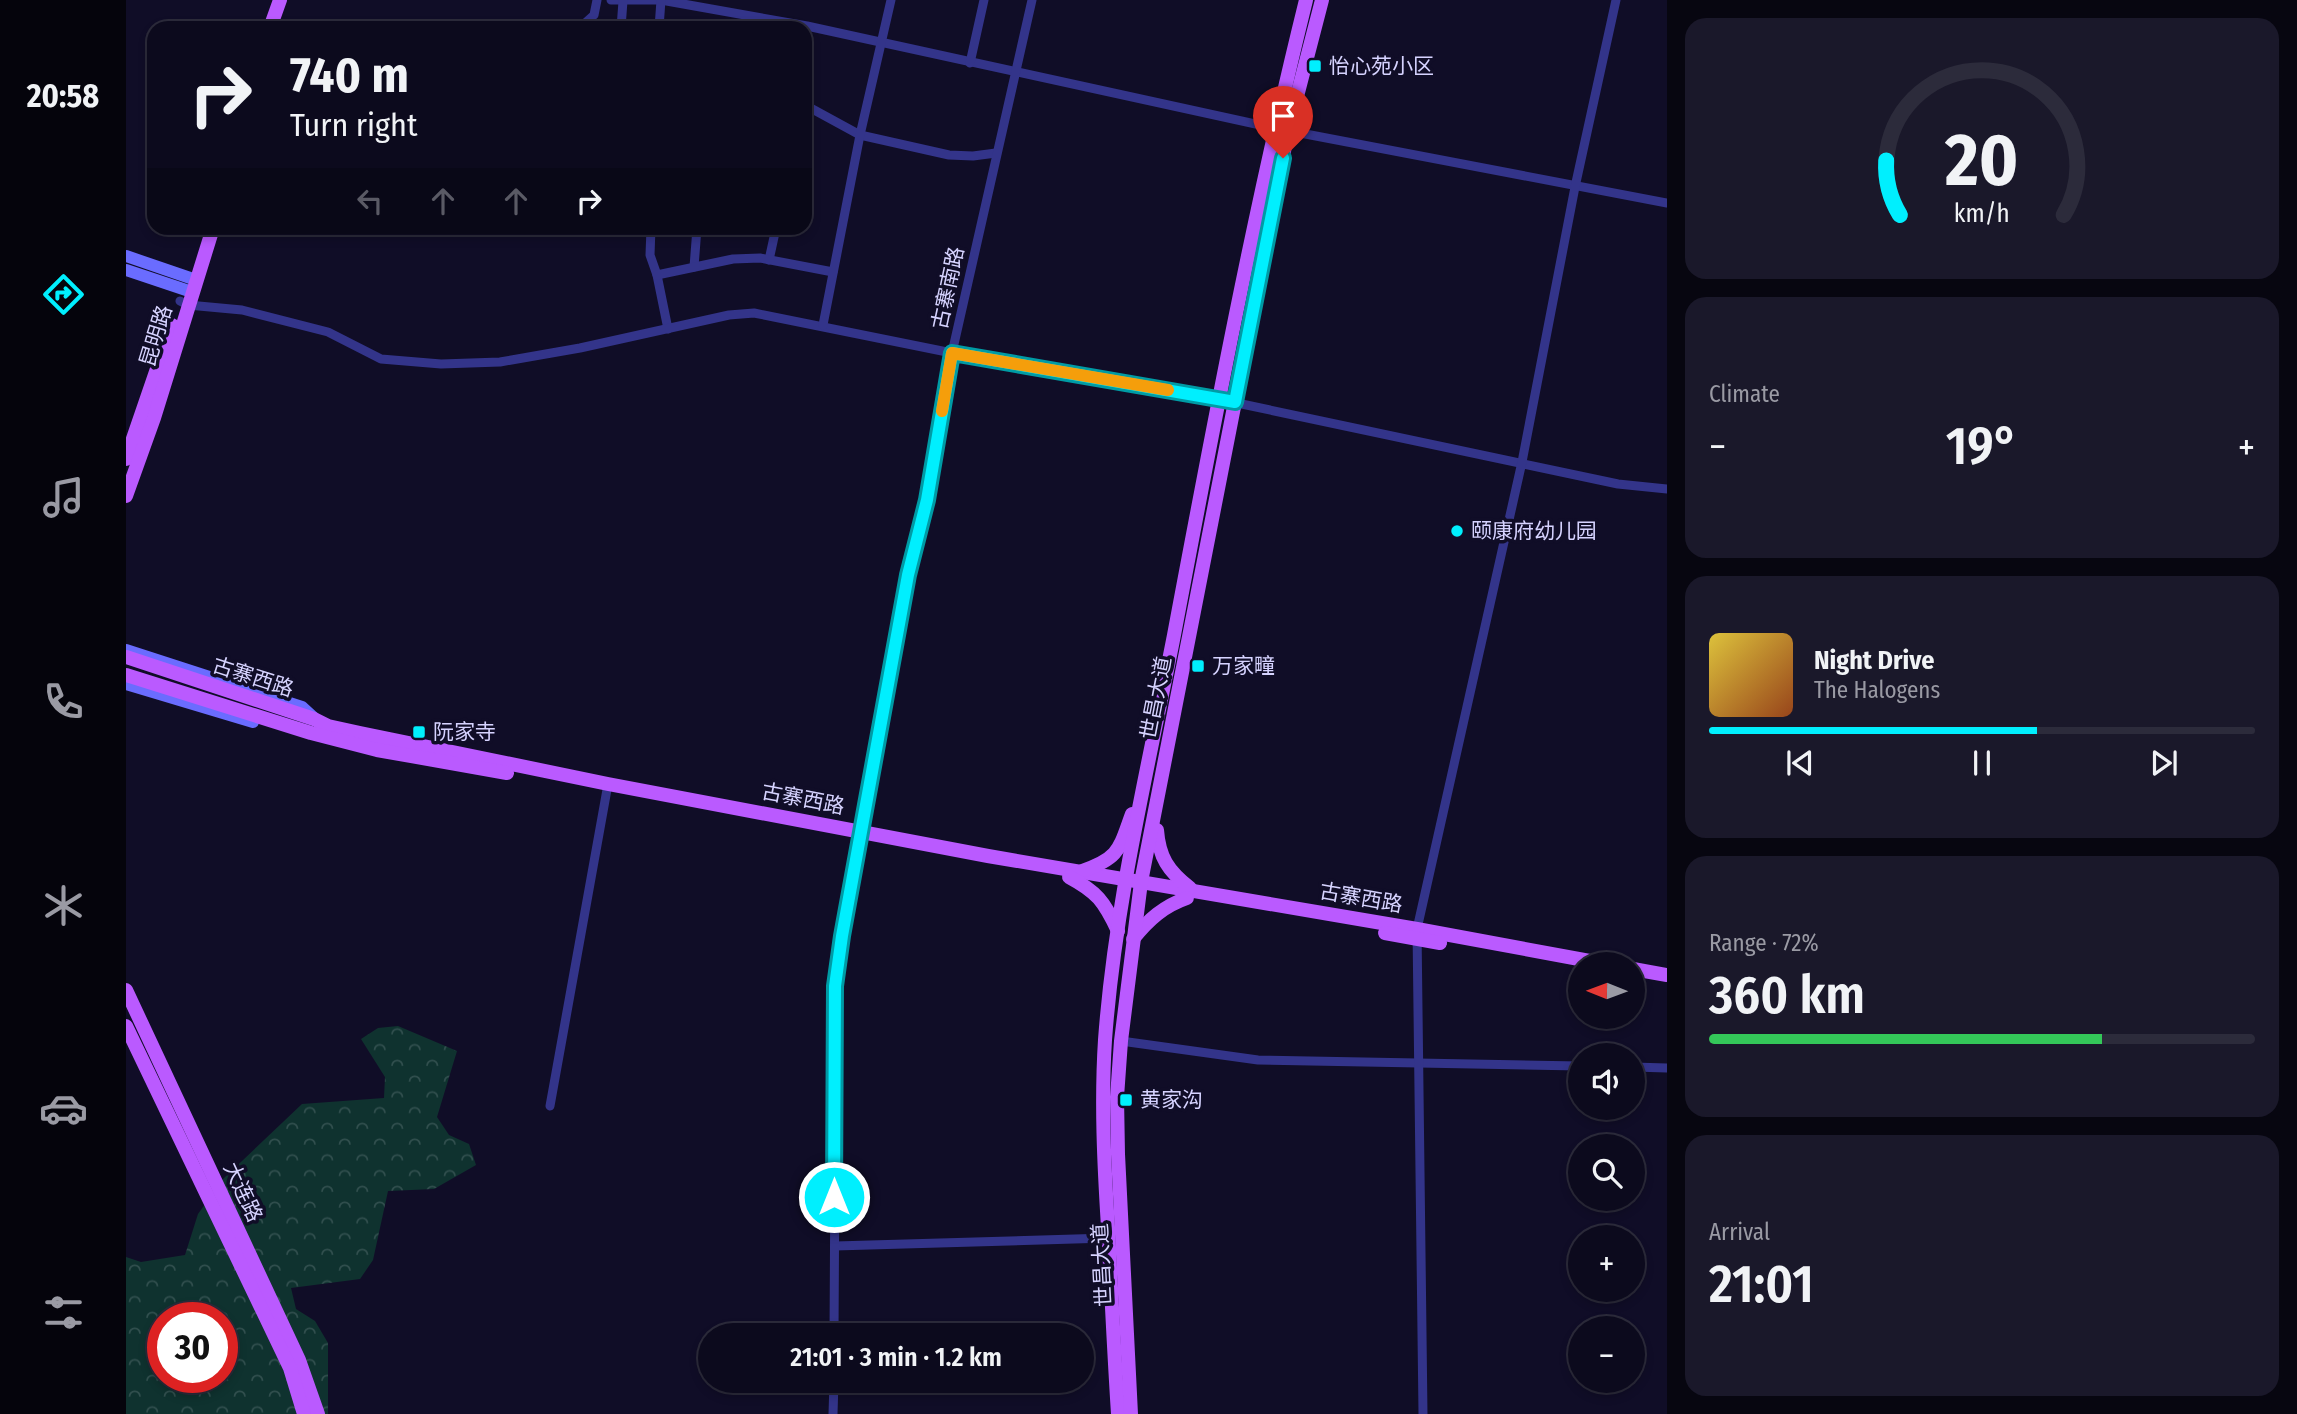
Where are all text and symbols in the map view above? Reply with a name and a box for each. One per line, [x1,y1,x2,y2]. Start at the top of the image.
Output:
text: 740 m [290,46,409,105]
icon: right [175,49,266,140]
place label: 怡心苑小区 [1329,53,1434,79]
marker: 怡心苑小区 [1307,58,1323,74]
text: 20:58 [27,77,99,115]
pin [1253,86,1313,158]
icon: arrive [1264,97,1302,135]
text: Turn right [290,106,417,144]
text: 20 [1944,117,2019,204]
icon: left [351,182,389,220]
icon: ahead [424,182,462,220]
icon: ahead [497,182,535,220]
icon: right [570,182,608,220]
text: km/h [1954,198,2010,228]
street label: 古寨南路 [927,244,969,332]
icon: directions [39,270,88,319]
street label: 昆明路 [134,302,178,370]
text: Climate [1709,380,1780,408]
text: 19° [1946,415,2018,478]
text: − [1709,424,1726,470]
text: + [2238,424,2255,470]
icon: music [39,473,88,522]
place label: 颐康府幼儿园 [1471,518,1597,544]
marker: 颐康府幼儿园 [1449,523,1465,539]
text: Night Drive [1814,645,1934,676]
street label: 古寨西路 [209,652,297,702]
place label: 万家疃 [1212,653,1275,679]
street label: 世昌大道 [1135,654,1177,742]
marker: 万家疃 [1190,658,1206,674]
text: The Halogens [1814,676,1940,704]
icon: phone [39,677,88,726]
place label: 阮家寺 [433,719,496,745]
marker: 阮家寺 [411,724,427,740]
icon: previous [1781,744,1819,782]
icon: pause [1963,744,2001,782]
icon: next [2145,744,2183,782]
street label: 古寨西路 [759,778,847,820]
street label: 古寨西路 [1317,878,1405,918]
icon: climate [39,881,88,930]
text: Range · 72% [1709,929,1819,957]
north arrow [1568,952,1645,1029]
map controls [1568,952,1645,1393]
text: 360 km [1709,964,1865,1027]
button: sound [1568,1043,1645,1120]
icon: car [39,1084,88,1133]
place label: 黄家沟 [1140,1087,1203,1113]
marker: 黄家沟 [1118,1092,1134,1108]
button: search [1568,1134,1645,1211]
street label: 大连路 [218,1158,268,1226]
position arrow [797,1160,871,1234]
text: Arrival [1709,1218,1770,1246]
street label: 世昌大道 [1087,1222,1117,1308]
button: + [1568,1225,1645,1302]
text: 21:01 [1709,1253,1814,1316]
icon: filters [39,1288,88,1337]
speed limit sign: 30 [147,1302,238,1393]
button: − [1568,1316,1645,1393]
text: 21:01 · 3 min · 1.2 km [790,1342,1002,1373]

